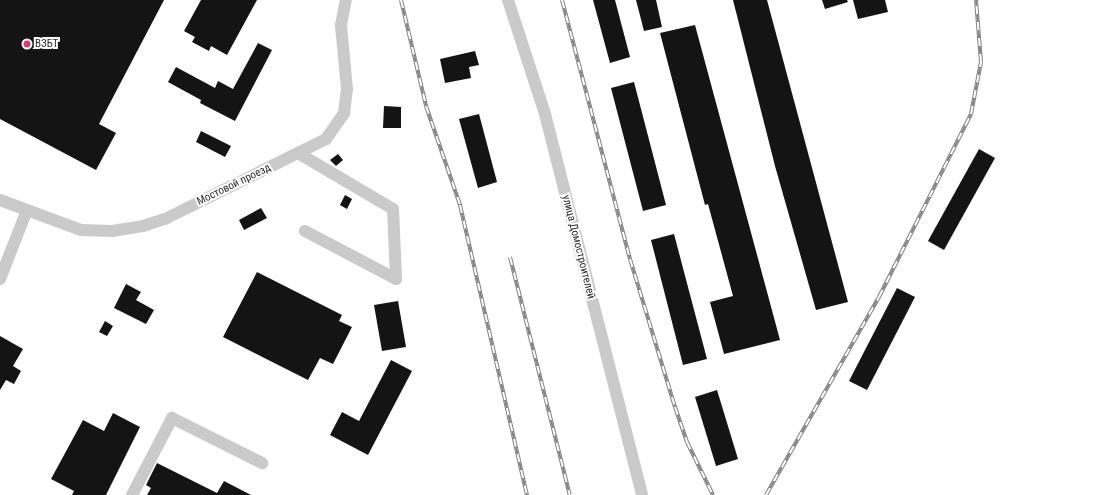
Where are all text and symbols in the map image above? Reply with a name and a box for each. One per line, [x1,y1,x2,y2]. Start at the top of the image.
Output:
place label: ВЗБТ [35,37,58,51]
marker: ВЗБТ [22,39,32,49]
street label: Мостовой проезд [195,161,273,209]
street label: улица Домостроителей [559,194,597,300]

